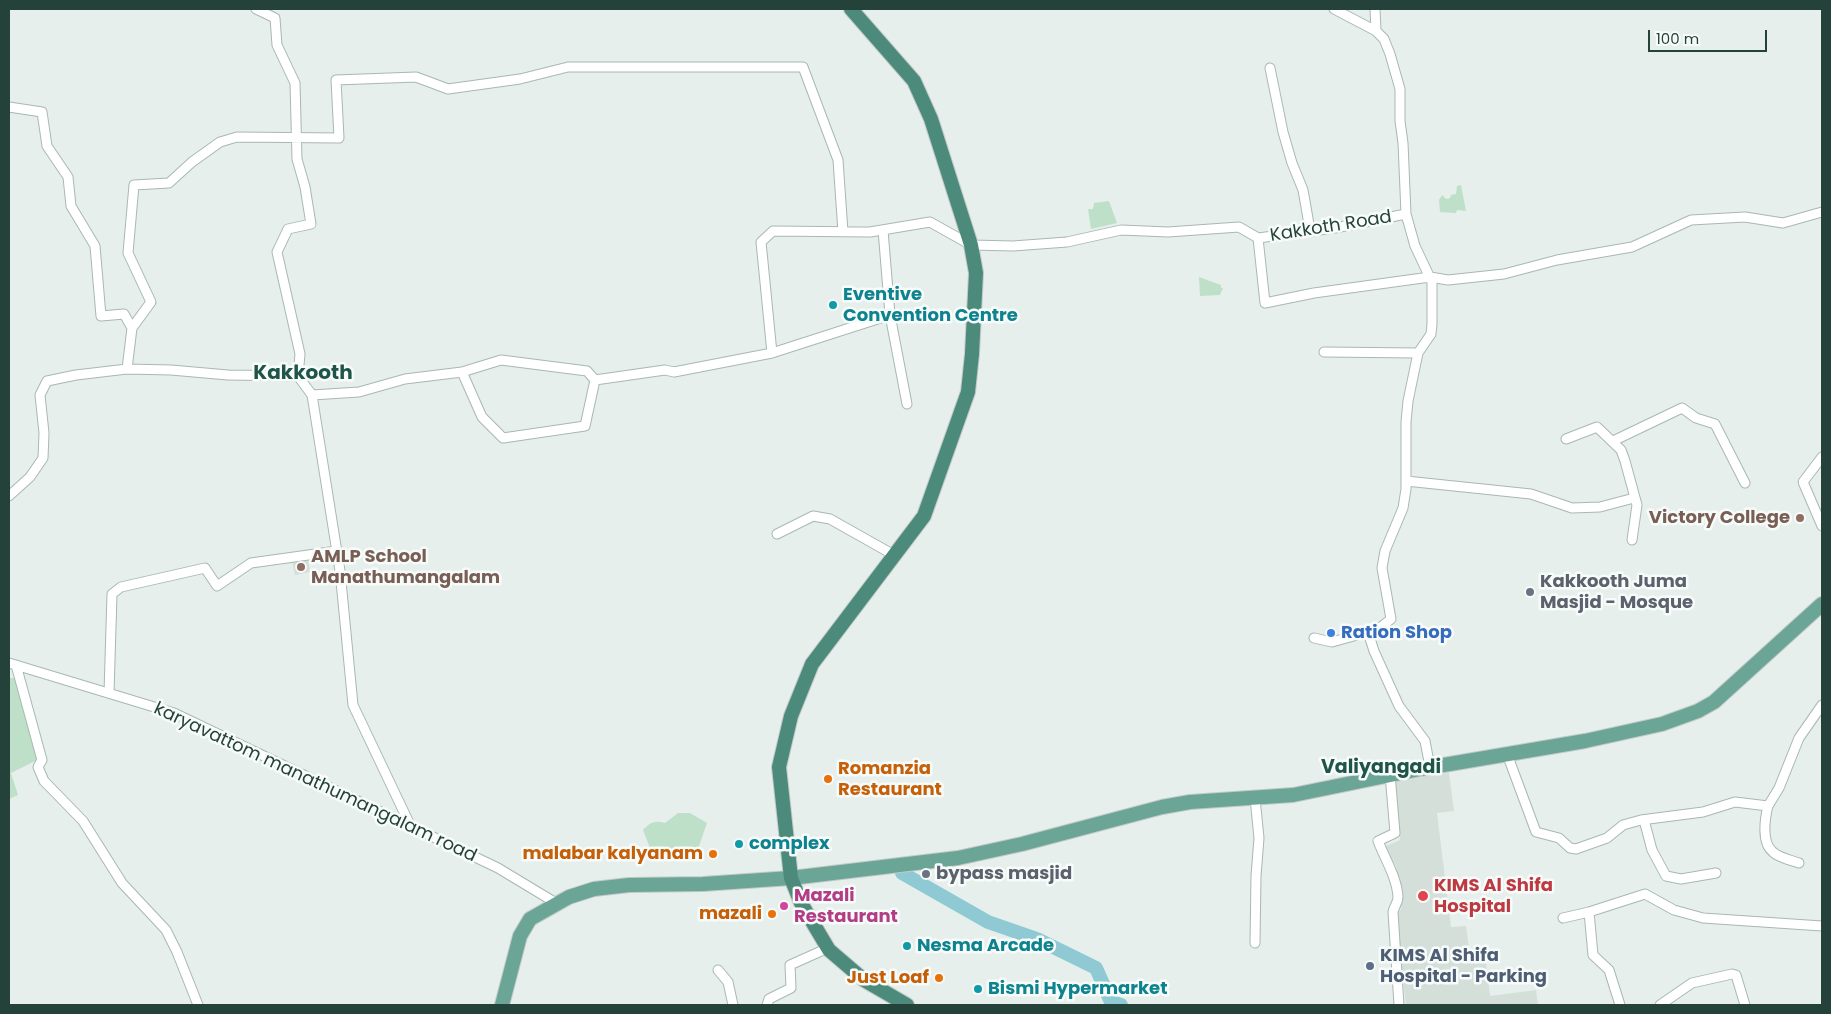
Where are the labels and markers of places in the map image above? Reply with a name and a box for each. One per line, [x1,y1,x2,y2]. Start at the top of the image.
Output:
place label: Eventive Convention Centre [843,284,1018,326]
marker: Eventive Convention Centre [827,299,839,311]
place label: Victory College [1649,507,1790,529]
marker: Victory College [1794,512,1806,524]
place label: AMLP School Manathumangalam [311,546,500,588]
marker: AMLP School Manathumangalam [295,561,307,573]
place label: Kakkooth Juma Masjid - Mosque [1540,571,1693,614]
marker: Kakkooth Juma Masjid - Mosque [1524,586,1536,598]
place label: Ration Shop [1341,622,1452,644]
marker: Ration Shop [1325,627,1337,639]
place label: Romanzia Restaurant [838,758,942,801]
marker: Romanzia Restaurant [822,773,834,785]
place label: complex [749,833,830,855]
marker: complex [733,838,745,850]
place label: malabar kalyanam [523,843,703,865]
marker: malabar kalyanam [707,848,719,860]
place label: bypass masjid [936,863,1072,885]
marker: bypass masjid [920,868,932,880]
place label: KIMS Al Shifa Hospital [1434,875,1553,918]
place label: Mazali Restaurant [794,885,898,928]
marker: KIMS Al Shifa Hospital [1416,889,1430,903]
marker: Mazali Restaurant [778,900,790,912]
place label: mazali [699,903,762,925]
marker: mazali [766,908,778,920]
place label: Nesma Arcade [917,935,1054,957]
marker: Nesma Arcade [901,940,913,952]
place label: KIMS Al Shifa Hospital - Parking [1380,945,1547,988]
marker: KIMS Al Shifa Hospital - Parking [1364,960,1376,972]
place label: Just Loaf [847,967,929,989]
marker: Just Loaf [933,972,945,984]
place label: Bismi Hypermarket [988,978,1167,1000]
marker: Bismi Hypermarket [972,983,984,995]

